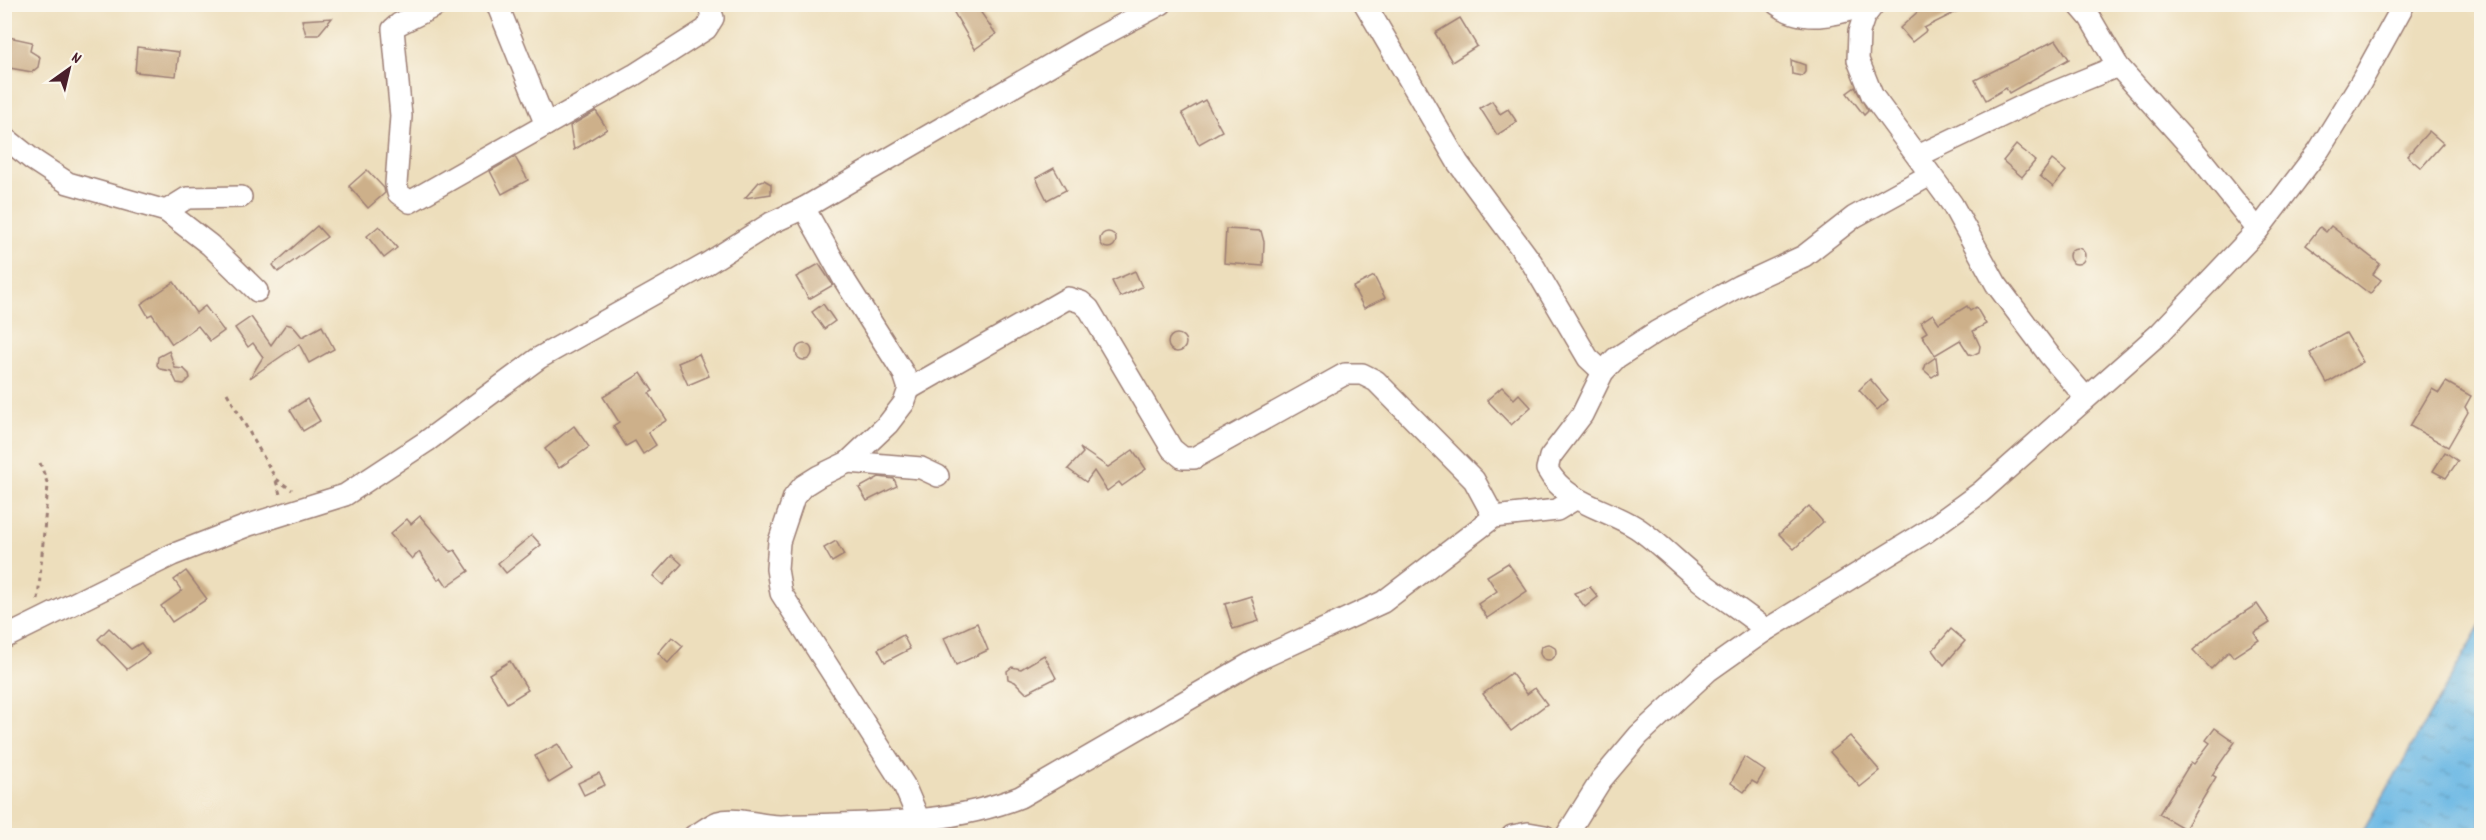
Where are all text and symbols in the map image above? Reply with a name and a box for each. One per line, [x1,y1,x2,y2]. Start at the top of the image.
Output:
north arrow [39,39,99,99]
text: N [66,47,86,70]

